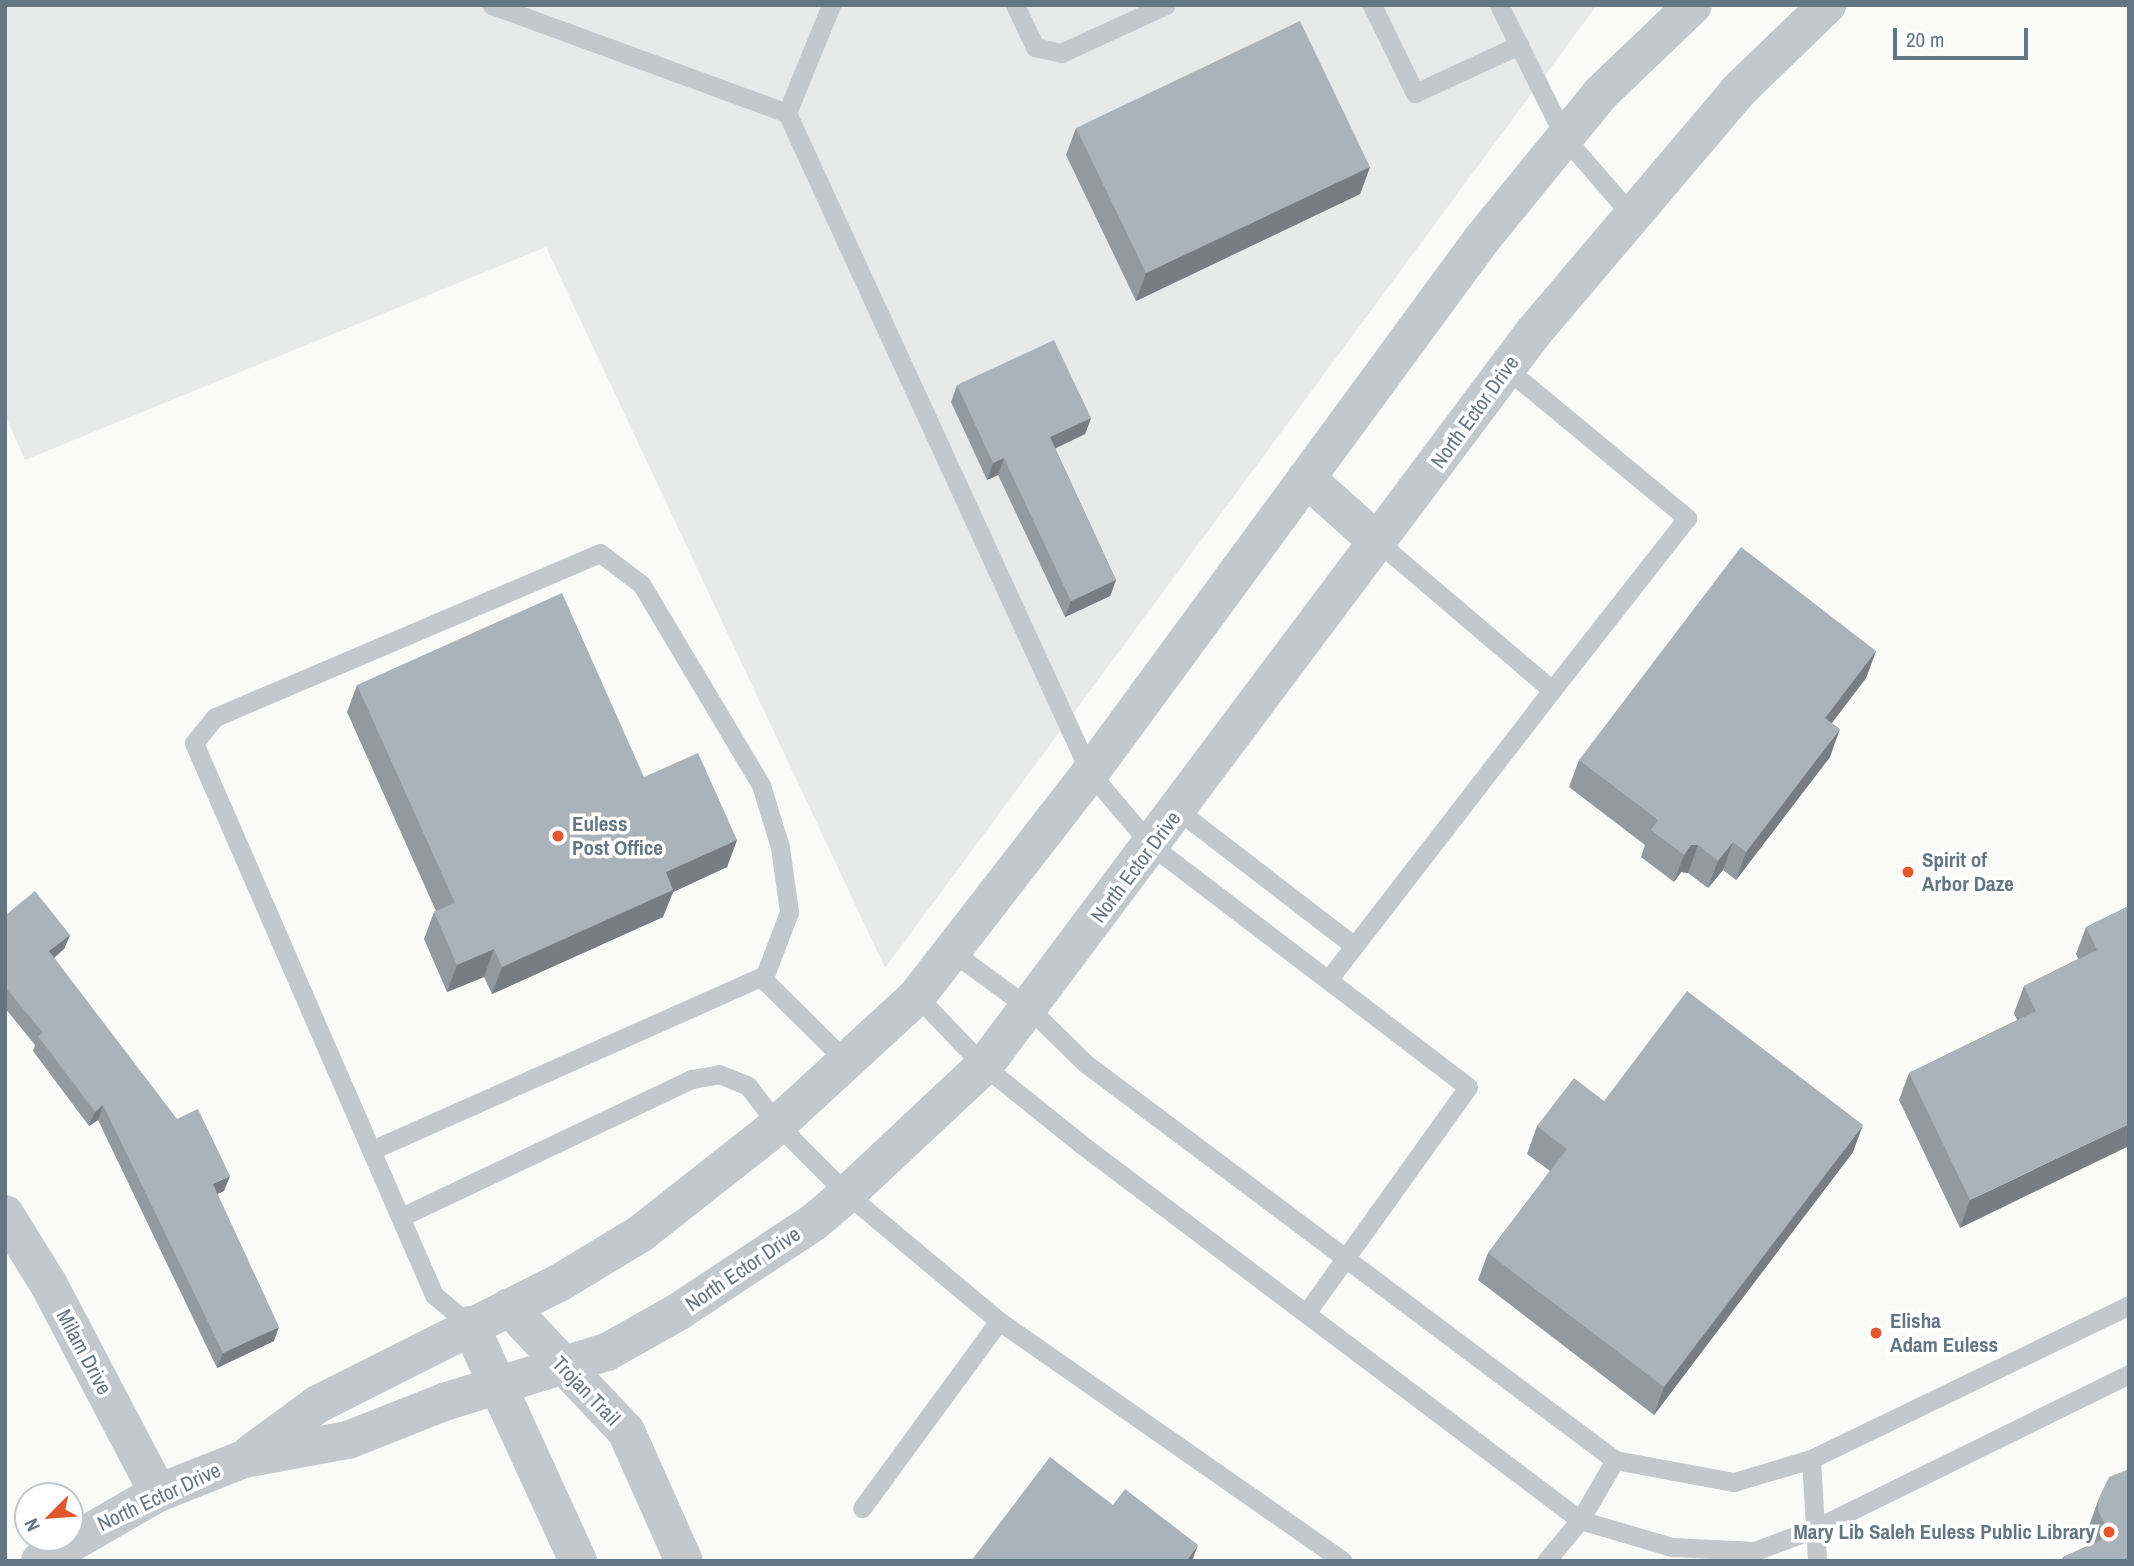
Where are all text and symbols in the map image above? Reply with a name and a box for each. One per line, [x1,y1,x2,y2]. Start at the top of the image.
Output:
scale bar [1896,14,2031,58]
text: 20 m [1906,25,1944,54]
street label: North Ector Drive [1426,351,1524,473]
street label: North Ector Drive [1086,806,1186,928]
place label: Euless Post Office [572,811,663,861]
marker: Euless Post Office [550,828,566,844]
place label: Spirit of Arbor Daze [1922,847,2014,897]
marker: Spirit of Arbor Daze [1900,864,1916,880]
street label: North Ector Drive [681,1221,805,1317]
street label: Milam Drive [51,1305,117,1399]
place label: Elisha Adam Euless [1890,1308,1998,1358]
marker: Elisha Adam Euless [1868,1325,1884,1341]
street label: Trojan Trail [547,1351,625,1431]
street label: North Ector Drive [93,1457,225,1537]
north arrow [14,1482,84,1552]
text: N [18,1514,46,1536]
place label: Mary Lib Saleh Euless Public Library [1794,1519,2095,1545]
marker: Mary Lib Saleh Euless Public Library [2101,1524,2117,1540]

